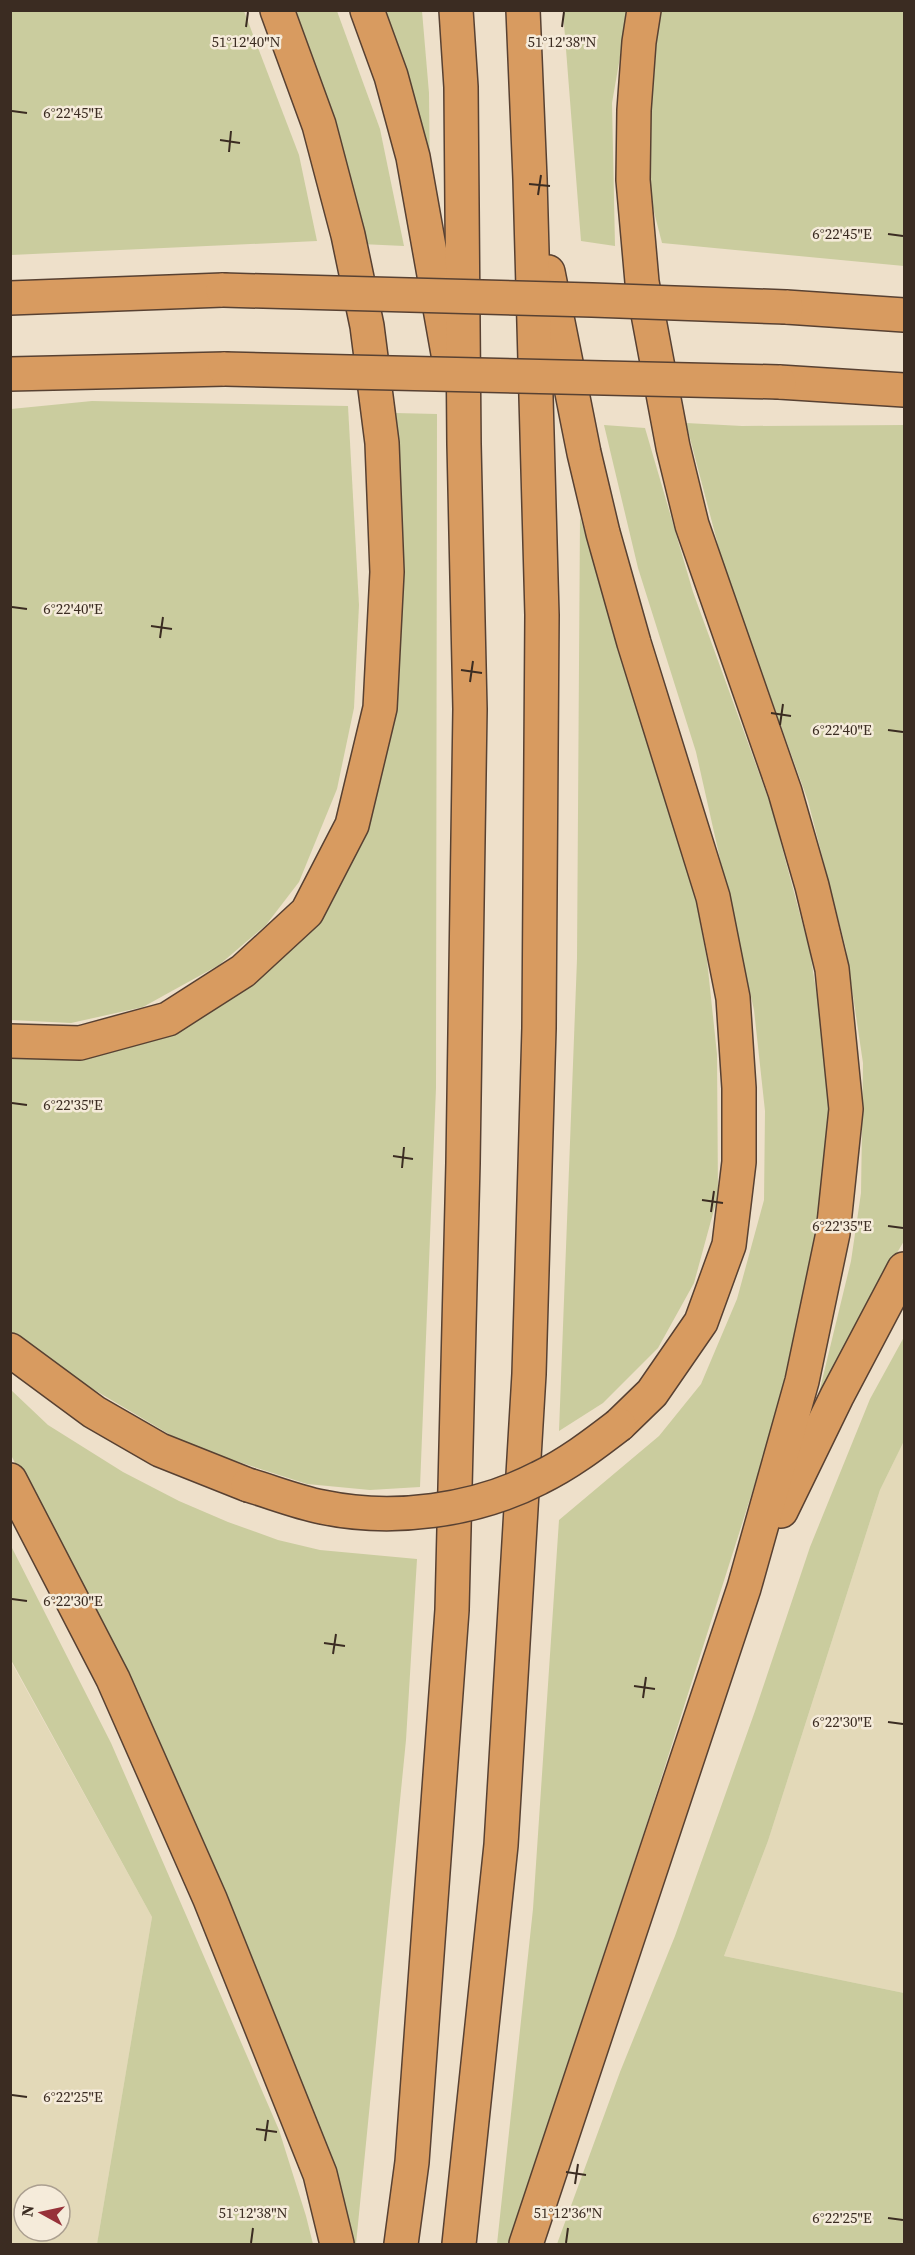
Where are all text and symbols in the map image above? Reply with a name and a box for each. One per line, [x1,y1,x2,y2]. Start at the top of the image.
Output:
text: 51°12'40"N [211,31,281,52]
text: 51°12'38"N [527,31,597,52]
text: 6°22'45"E [43,102,103,123]
text: 6°22'45"E [812,223,872,244]
text: 6°22'40"E [43,598,103,619]
text: 6°22'40"E [812,719,872,740]
text: 6°22'35"E [43,1094,103,1115]
text: 6°22'35"E [812,1215,872,1236]
text: 6°22'30"E [43,1590,103,1611]
text: 6°22'30"E [812,1711,872,1732]
text: 6°22'25"E [43,2086,103,2107]
north arrow [12,2183,72,2243]
text: 51°12'38"N [218,2202,288,2223]
text: 51°12'36"N [533,2202,603,2223]
text: N [15,2203,39,2218]
text: 6°22'25"E [812,2207,872,2228]

